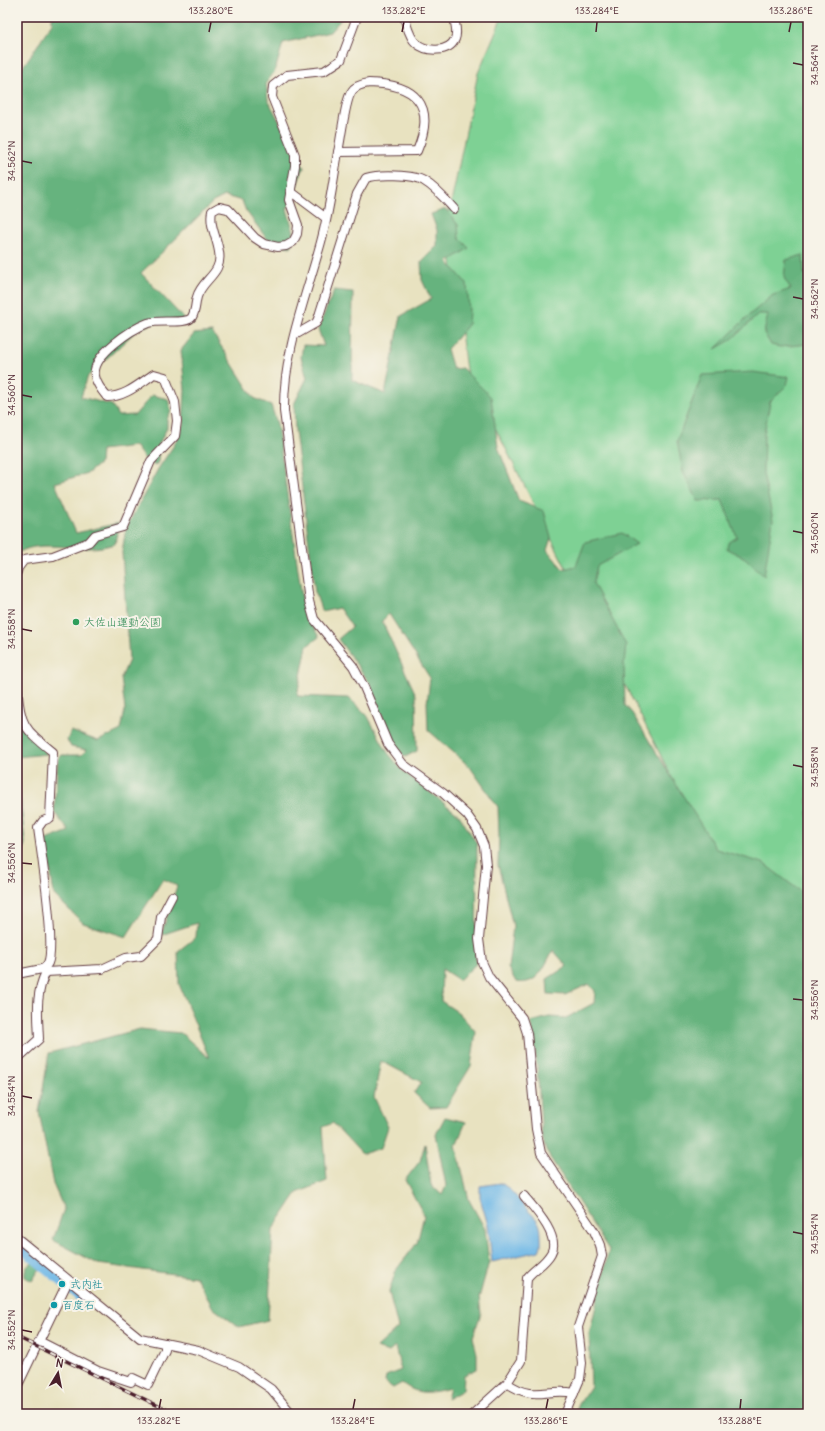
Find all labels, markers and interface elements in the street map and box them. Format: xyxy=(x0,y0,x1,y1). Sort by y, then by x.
text: 133.280°E xyxy=(189,4,233,17)
text: 133.282°E xyxy=(382,4,426,17)
text: 133.284°E xyxy=(575,4,619,17)
text: 133.286°E xyxy=(769,4,813,17)
text: 34.564°N xyxy=(808,44,821,86)
text: 34.562°N xyxy=(5,141,18,181)
text: 34.562°N xyxy=(808,279,821,319)
text: 34.560°N xyxy=(5,374,18,416)
text: 34.560°N xyxy=(808,512,821,554)
text: 34.558°N xyxy=(5,608,18,650)
place label: 大佐山運動公園 xyxy=(84,615,161,629)
marker: 大佐山運動公園 xyxy=(71,617,81,627)
text: 34.558°N xyxy=(808,746,821,788)
text: 34.556°N xyxy=(5,842,18,884)
text: 34.556°N xyxy=(808,979,821,1021)
text: 34.554°N xyxy=(5,1075,18,1117)
text: 34.554°N xyxy=(808,1213,821,1255)
place label: 式内社 xyxy=(70,1277,103,1291)
marker: 式内社 xyxy=(57,1279,67,1289)
place label: 百度石 xyxy=(62,1298,95,1312)
marker: 百度石 xyxy=(49,1300,59,1310)
text: 34.552°N xyxy=(5,1310,18,1350)
north arrow xyxy=(38,1353,78,1393)
text: N xyxy=(55,1356,65,1371)
text: 133.282°E xyxy=(137,1414,181,1427)
text: 133.284°E xyxy=(331,1414,375,1427)
text: 133.286°E xyxy=(524,1414,568,1427)
text: 133.288°E xyxy=(718,1414,762,1427)

